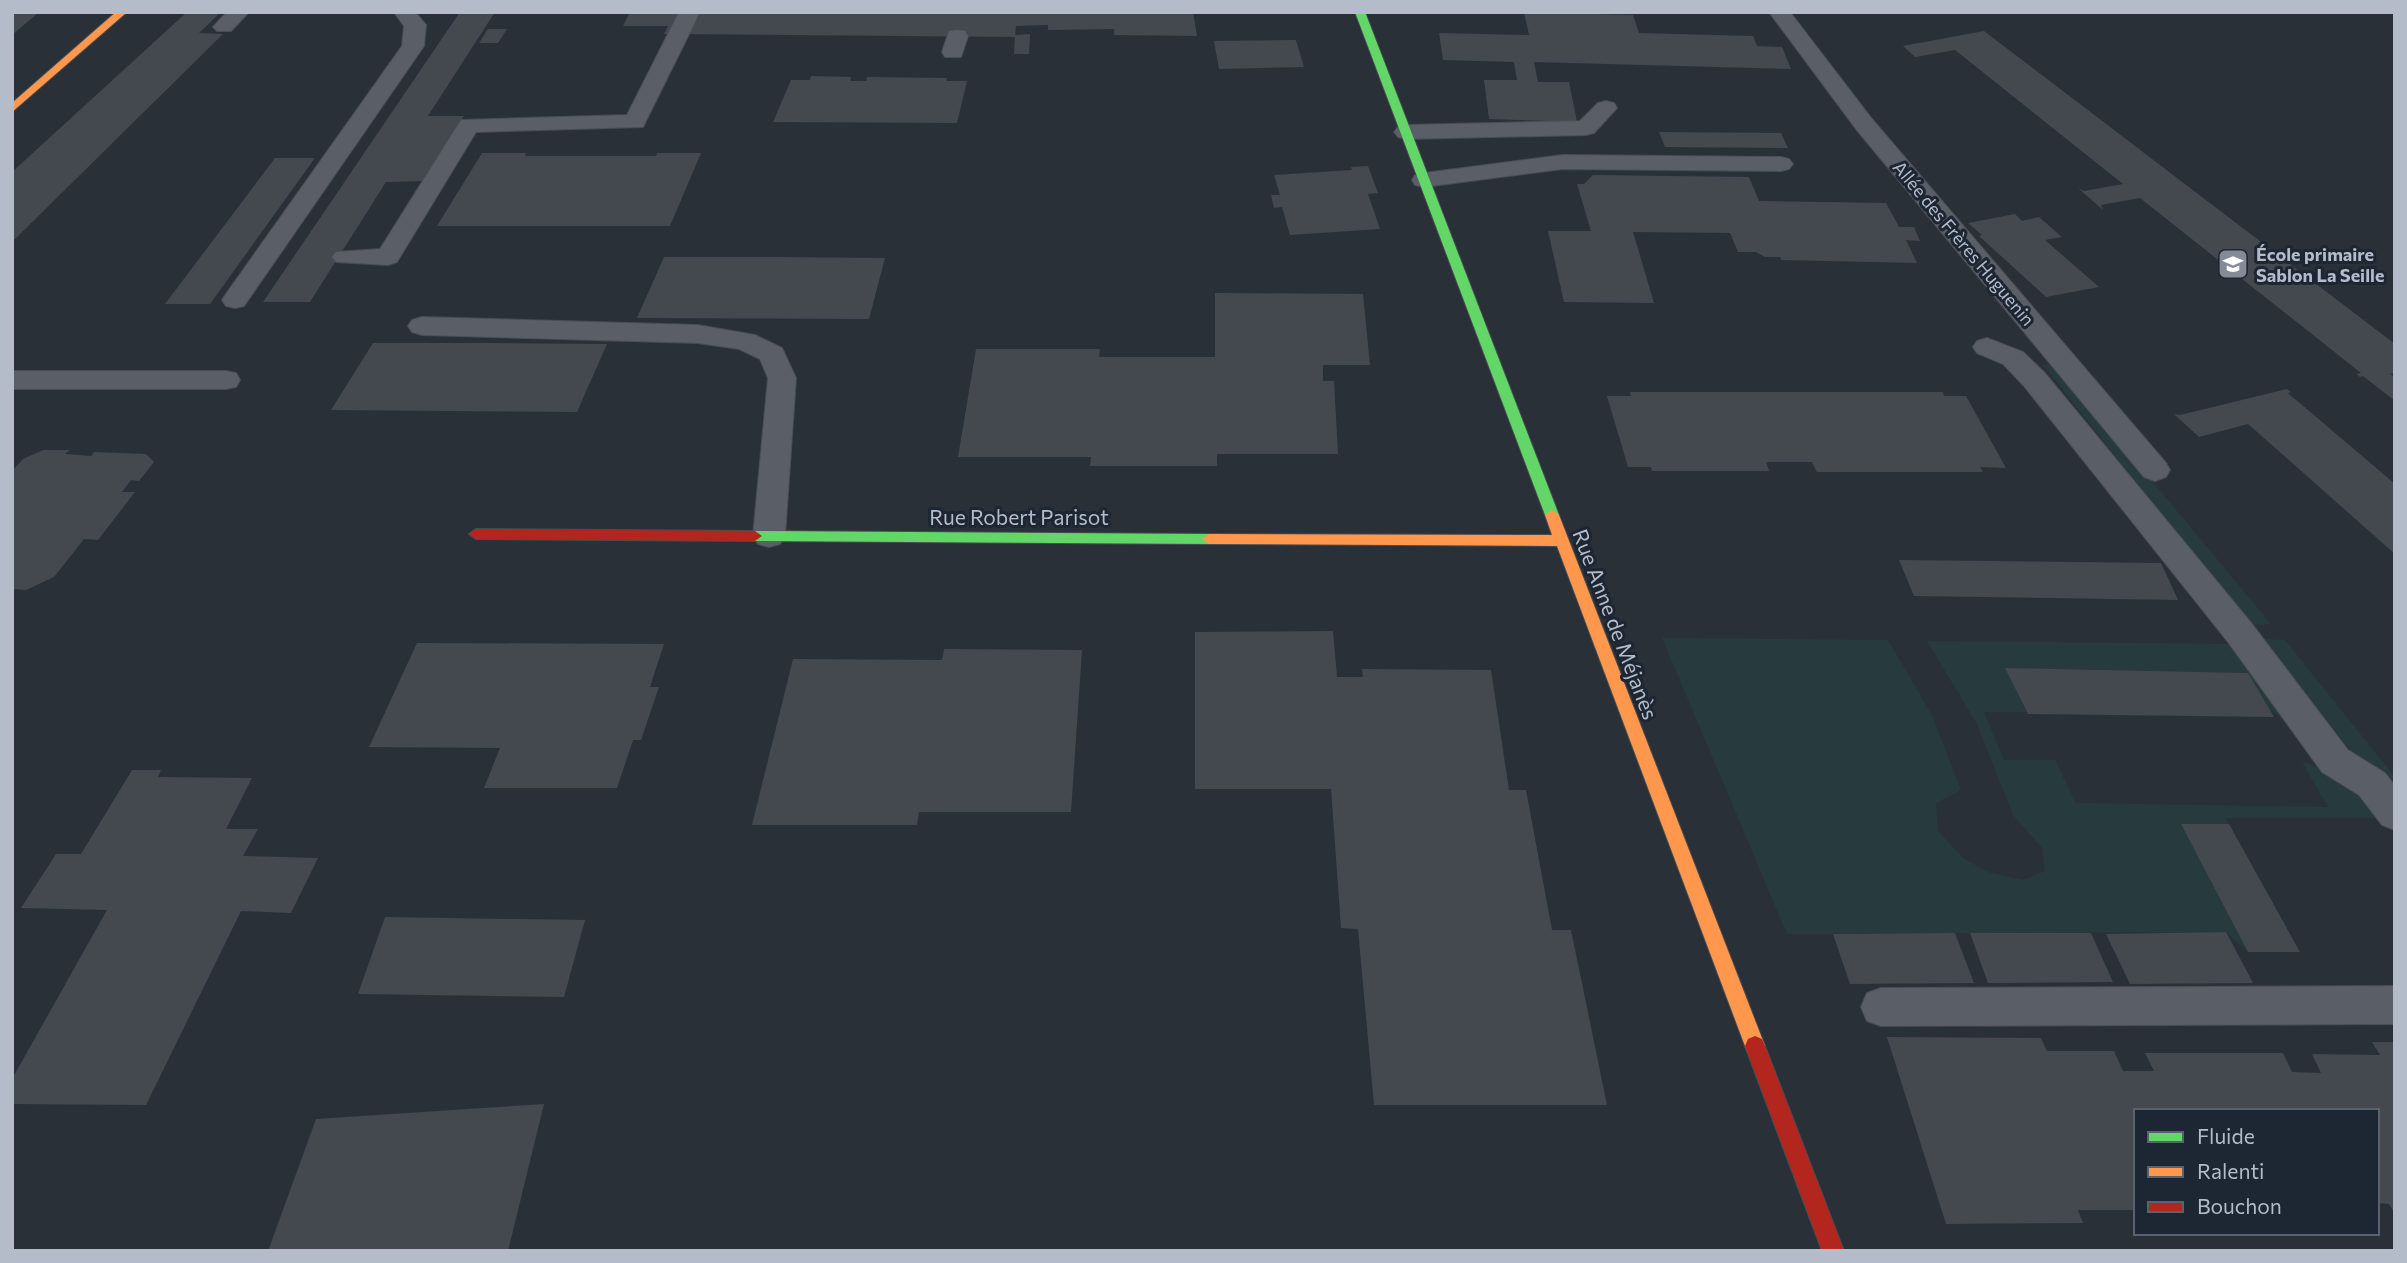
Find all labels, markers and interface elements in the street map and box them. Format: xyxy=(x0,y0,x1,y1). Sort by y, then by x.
street label: Allée des Frères Huguenin xyxy=(1889,156,2039,330)
place label: École primaire Sablon La Seille xyxy=(2256,243,2384,286)
school or university icon: École primaire Sablon La Seille xyxy=(2216,247,2250,281)
street label: Rue Robert Parisot xyxy=(929,504,1109,529)
street label: Rue Anne de Méjanès xyxy=(1568,525,1664,723)
legend xyxy=(2134,1109,2379,1235)
text: Fluide xyxy=(2197,1123,2255,1148)
text: Ralenti xyxy=(2197,1158,2264,1183)
text: Bouchon xyxy=(2197,1193,2282,1218)

